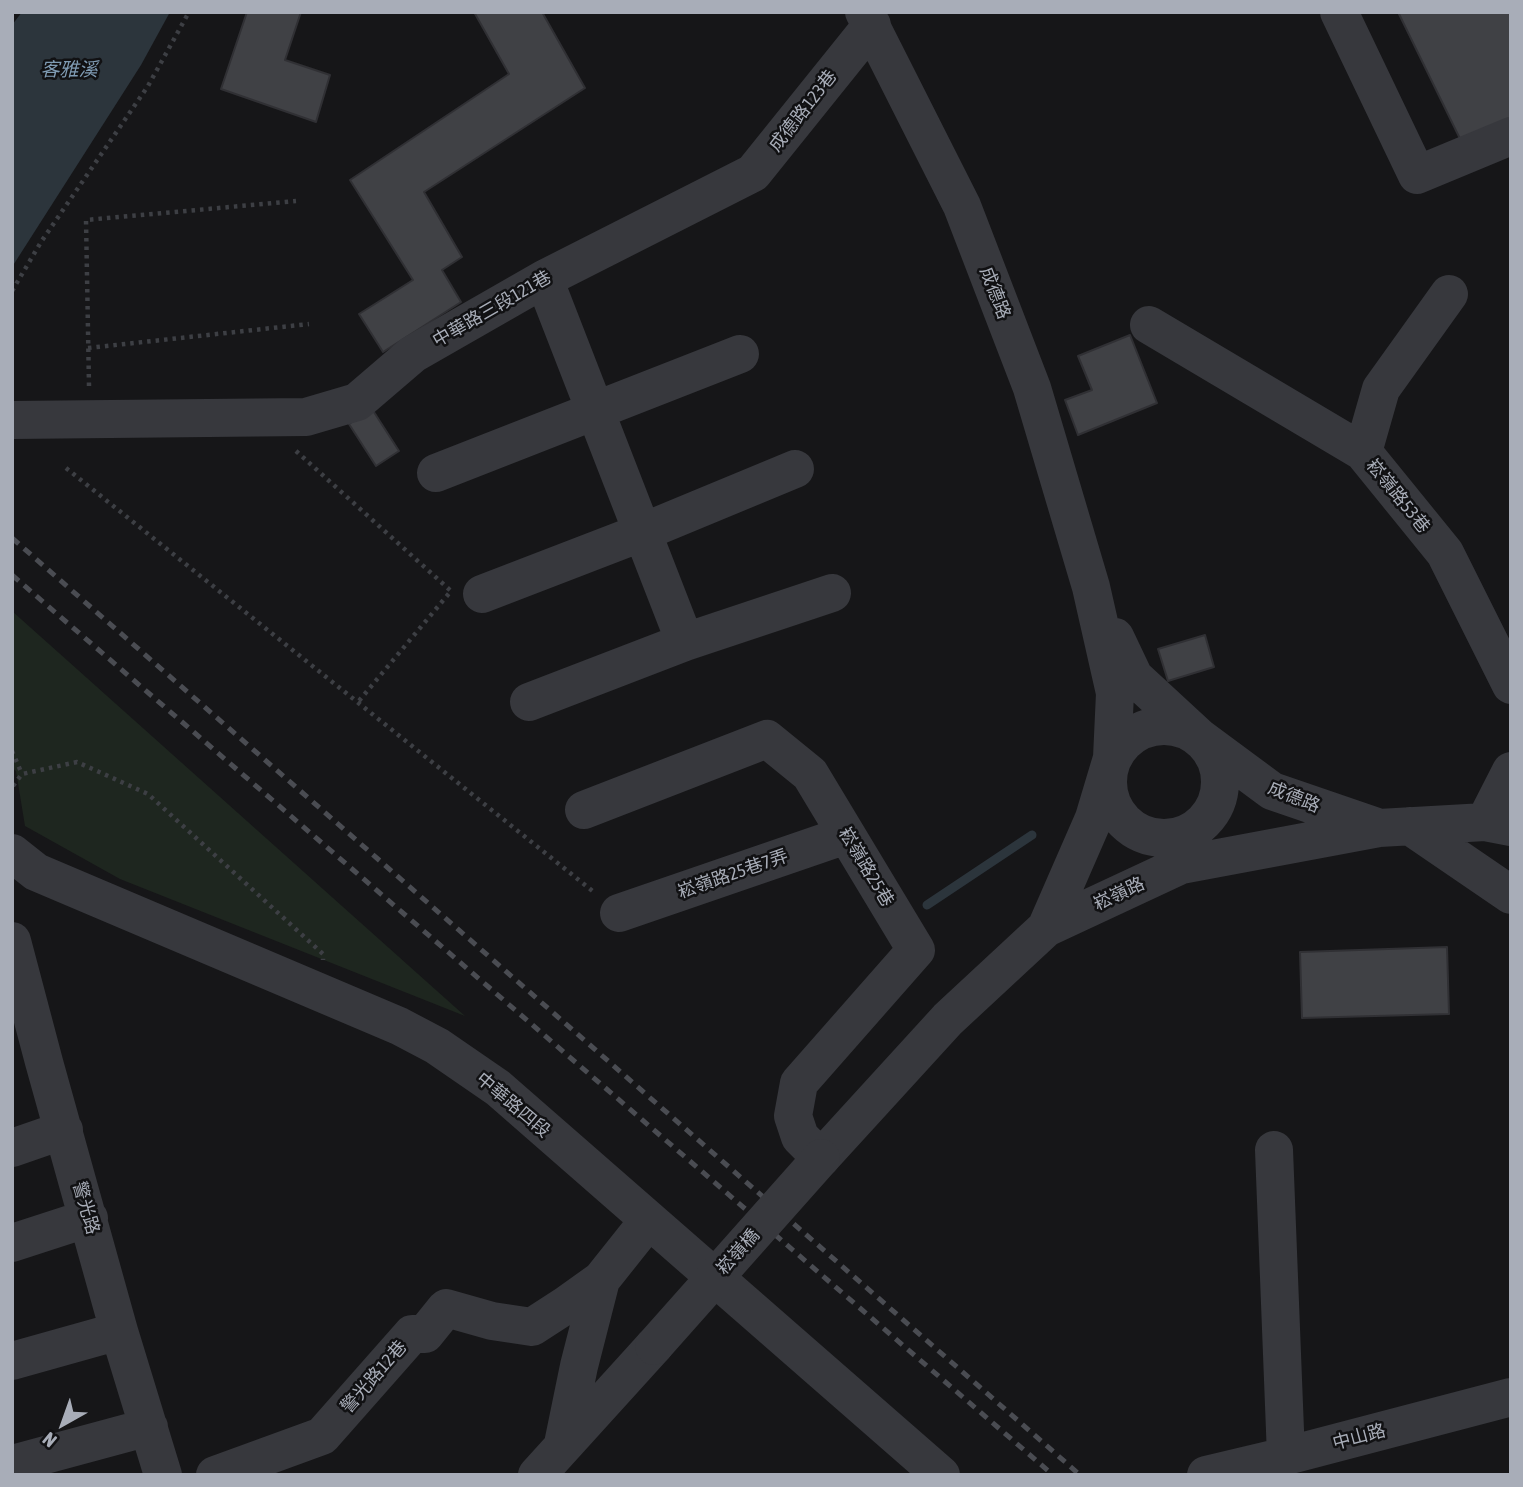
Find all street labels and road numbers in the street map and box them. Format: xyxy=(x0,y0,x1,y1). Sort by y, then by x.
street label: 成德路123巷 xyxy=(765,66,841,156)
street label: 成德路 xyxy=(975,264,1015,322)
street label: 中華路三段121巷 xyxy=(429,266,555,352)
street label: 崧嶺路53巷 xyxy=(1362,455,1434,537)
street label: 成德路 xyxy=(1265,777,1323,817)
street label: 崧嶺路25巷 xyxy=(834,823,898,911)
street label: 崧嶺路25巷7弄 xyxy=(675,845,791,903)
street label: 崧嶺路 xyxy=(1090,873,1148,915)
street label: 中華路四段 xyxy=(472,1068,554,1142)
street label: 警光路 xyxy=(68,1179,104,1237)
street label: 崧嶺橋 xyxy=(712,1225,764,1279)
street label: 警光路12巷 xyxy=(337,1336,411,1418)
street label: 中山路 xyxy=(1330,1420,1388,1454)

